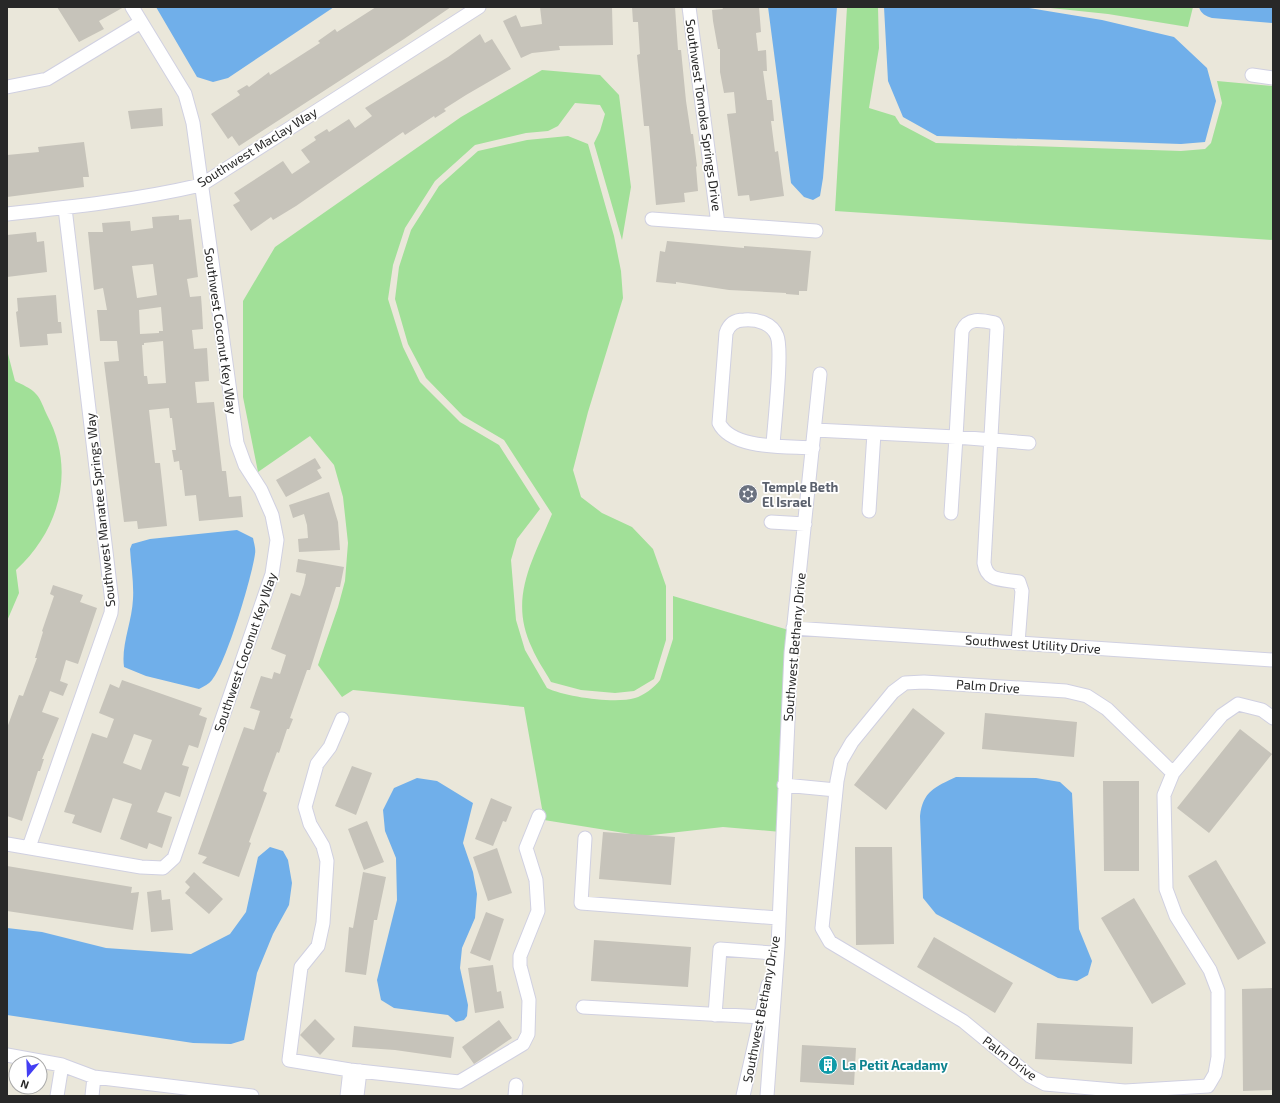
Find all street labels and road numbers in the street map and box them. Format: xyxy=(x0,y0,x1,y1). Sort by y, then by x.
street label: Southwest Tomoka Springs Drive xyxy=(683,18,725,212)
street label: Southwest Maclay Way xyxy=(194,104,320,190)
street label: Southwest Coconut Key Way xyxy=(201,247,241,415)
street label: Southwest Manatee Springs Way xyxy=(82,412,118,608)
street label: Southwest Coconut Key Way xyxy=(210,570,280,734)
street label: Southwest Bethany Drive xyxy=(780,572,808,722)
street label: Southwest Utility Drive xyxy=(965,631,1101,657)
street label: Palm Drive xyxy=(956,676,1020,696)
street label: Southwest Bethany Drive xyxy=(739,934,783,1084)
street label: Palm Drive xyxy=(980,1032,1040,1084)

